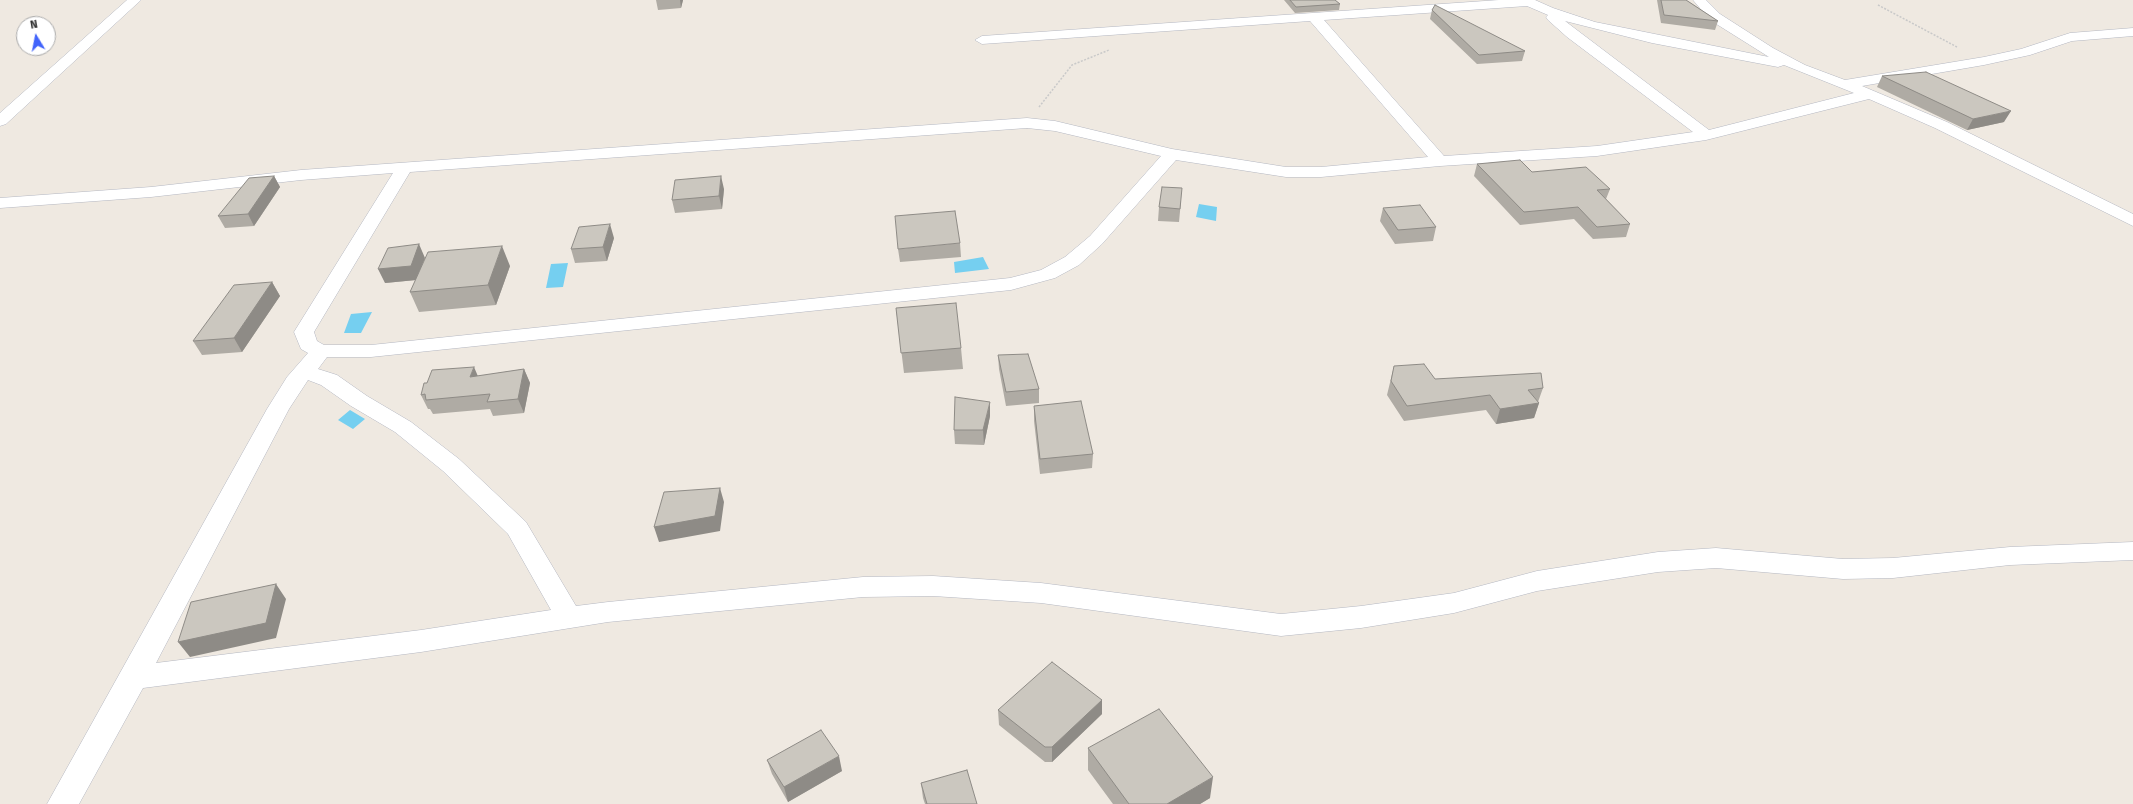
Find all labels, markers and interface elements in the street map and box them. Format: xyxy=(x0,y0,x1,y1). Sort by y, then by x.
north arrow xyxy=(16,16,56,56)
text: N xyxy=(29,18,39,32)

